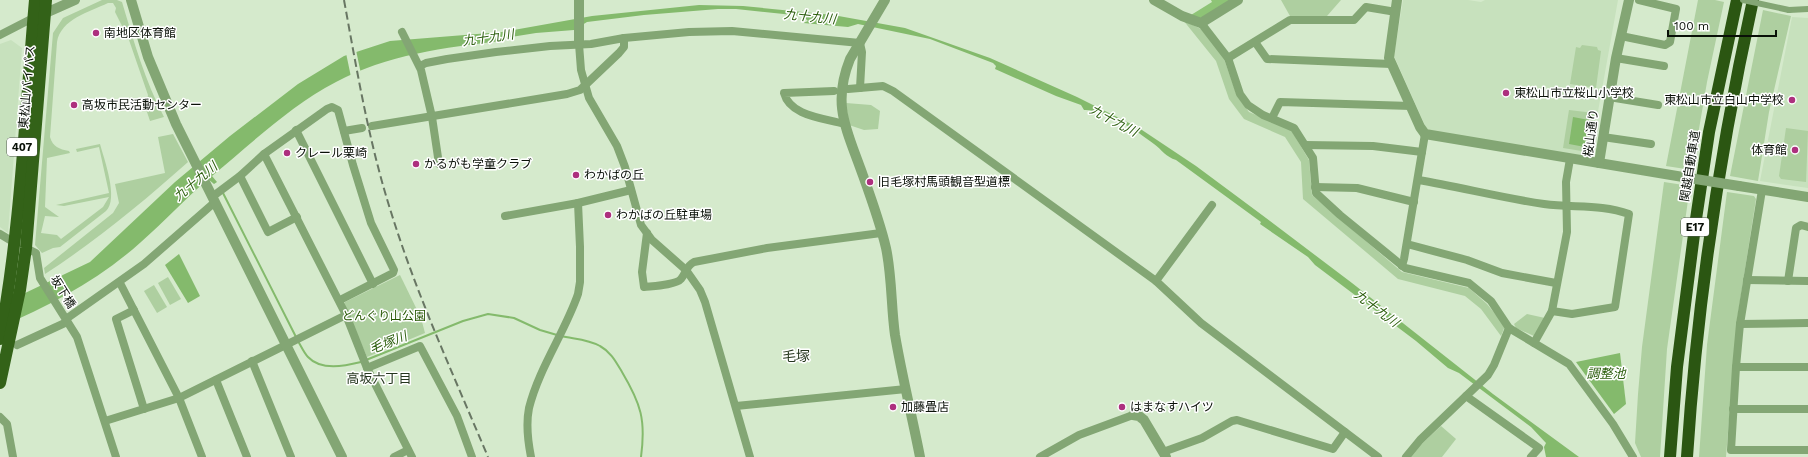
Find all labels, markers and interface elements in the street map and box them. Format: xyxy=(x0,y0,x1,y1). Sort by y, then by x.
water label: 九十九川 xyxy=(783,6,839,27)
scale bar xyxy=(1668,12,1776,38)
text: 100 m xyxy=(1674,19,1709,33)
place label: 南地区体育館 xyxy=(104,26,176,40)
water label: 九十九川 xyxy=(461,26,517,49)
marker: 南地区体育館 xyxy=(91,28,101,38)
street label: 東松山バイパス xyxy=(16,45,38,129)
place label: 東松山市立桜山小学校 xyxy=(1514,86,1634,100)
marker: 東松山市立桜山小学校 xyxy=(1501,88,1511,98)
place label: 東松山市立白山中学校 xyxy=(1664,93,1784,107)
marker: 東松山市立白山中学校 xyxy=(1787,95,1797,105)
place label: 高坂市民活動センター xyxy=(82,98,202,112)
marker: 高坂市民活動センター xyxy=(69,100,79,110)
water label: 九十九川 xyxy=(1087,102,1142,140)
street label: 桜山通り xyxy=(1581,108,1601,158)
street label: 関越自動車道 xyxy=(1677,129,1703,203)
road number: 407 xyxy=(7,138,37,156)
place label: 体育館 xyxy=(1751,143,1787,157)
marker: 体育館 xyxy=(1790,145,1800,155)
place label: クレール栗崎 xyxy=(295,146,367,160)
marker: クレール栗崎 xyxy=(282,148,292,158)
place label: かるがも学童クラブ xyxy=(424,157,532,171)
water label: 九十九川 xyxy=(171,158,222,204)
marker: かるがも学童クラブ xyxy=(411,159,421,169)
place label: わかばの丘 xyxy=(584,168,644,182)
marker: わかばの丘 xyxy=(571,170,581,180)
place label: 旧毛塚村馬頭観音型道標 xyxy=(878,175,1010,189)
marker: 旧毛塚村馬頭観音型道標 xyxy=(865,177,875,187)
place label: わかばの丘駐車場 xyxy=(616,208,712,222)
marker: わかばの丘駐車場 xyxy=(603,210,613,220)
road number: E17 xyxy=(1681,218,1709,236)
street label: 坂下橋 xyxy=(48,273,78,311)
water label: 九十九川 xyxy=(1351,287,1404,331)
park label: どんぐり山公園 xyxy=(342,309,426,323)
water label: 毛塚川 xyxy=(367,328,411,356)
district label: 毛塚 xyxy=(782,348,810,364)
water label: 調整池 xyxy=(1586,366,1627,381)
district label: 高坂六丁目 xyxy=(346,371,412,386)
place label: 加藤畳店 xyxy=(901,400,949,414)
place label: はまなすハイツ xyxy=(1130,400,1214,414)
marker: 加藤畳店 xyxy=(888,402,898,412)
marker: はまなすハイツ xyxy=(1117,402,1127,412)

